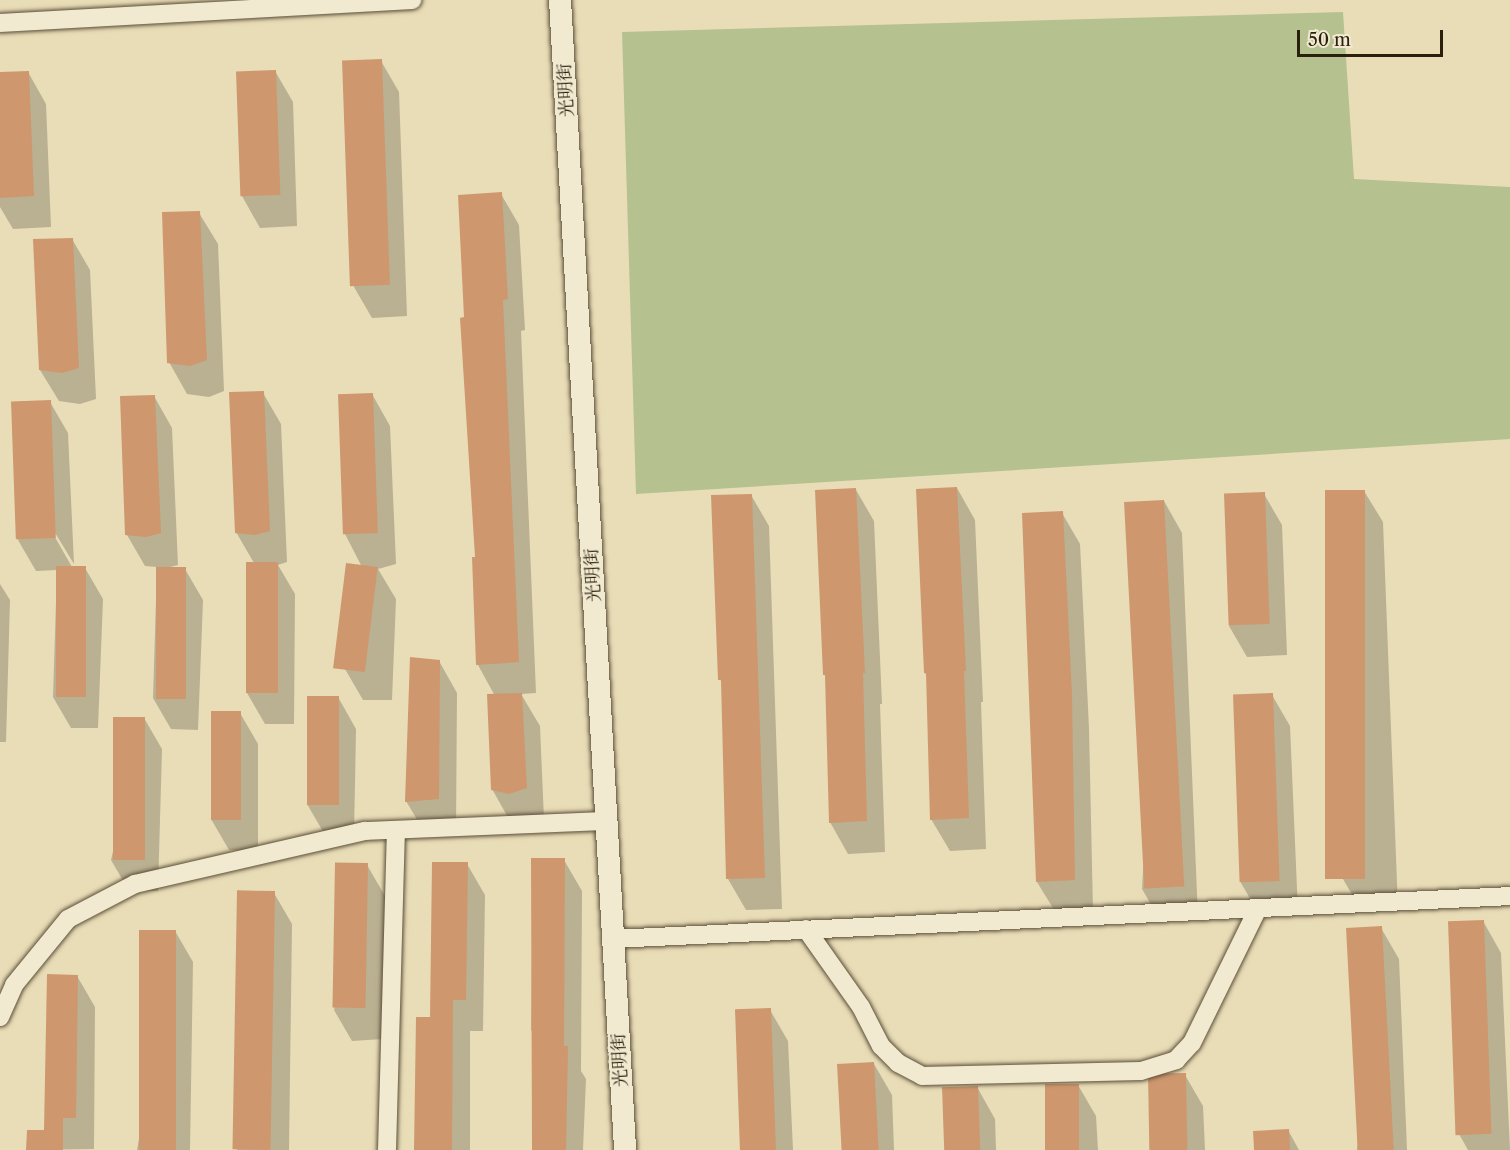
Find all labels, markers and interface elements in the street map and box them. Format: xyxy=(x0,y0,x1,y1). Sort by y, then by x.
scale bar xyxy=(1300,18,1446,56)
text: 50 m xyxy=(1308,29,1351,51)
street label: 光明街 xyxy=(554,62,578,118)
street label: 光明街 xyxy=(581,547,605,603)
street label: 光明街 xyxy=(608,1032,632,1088)

